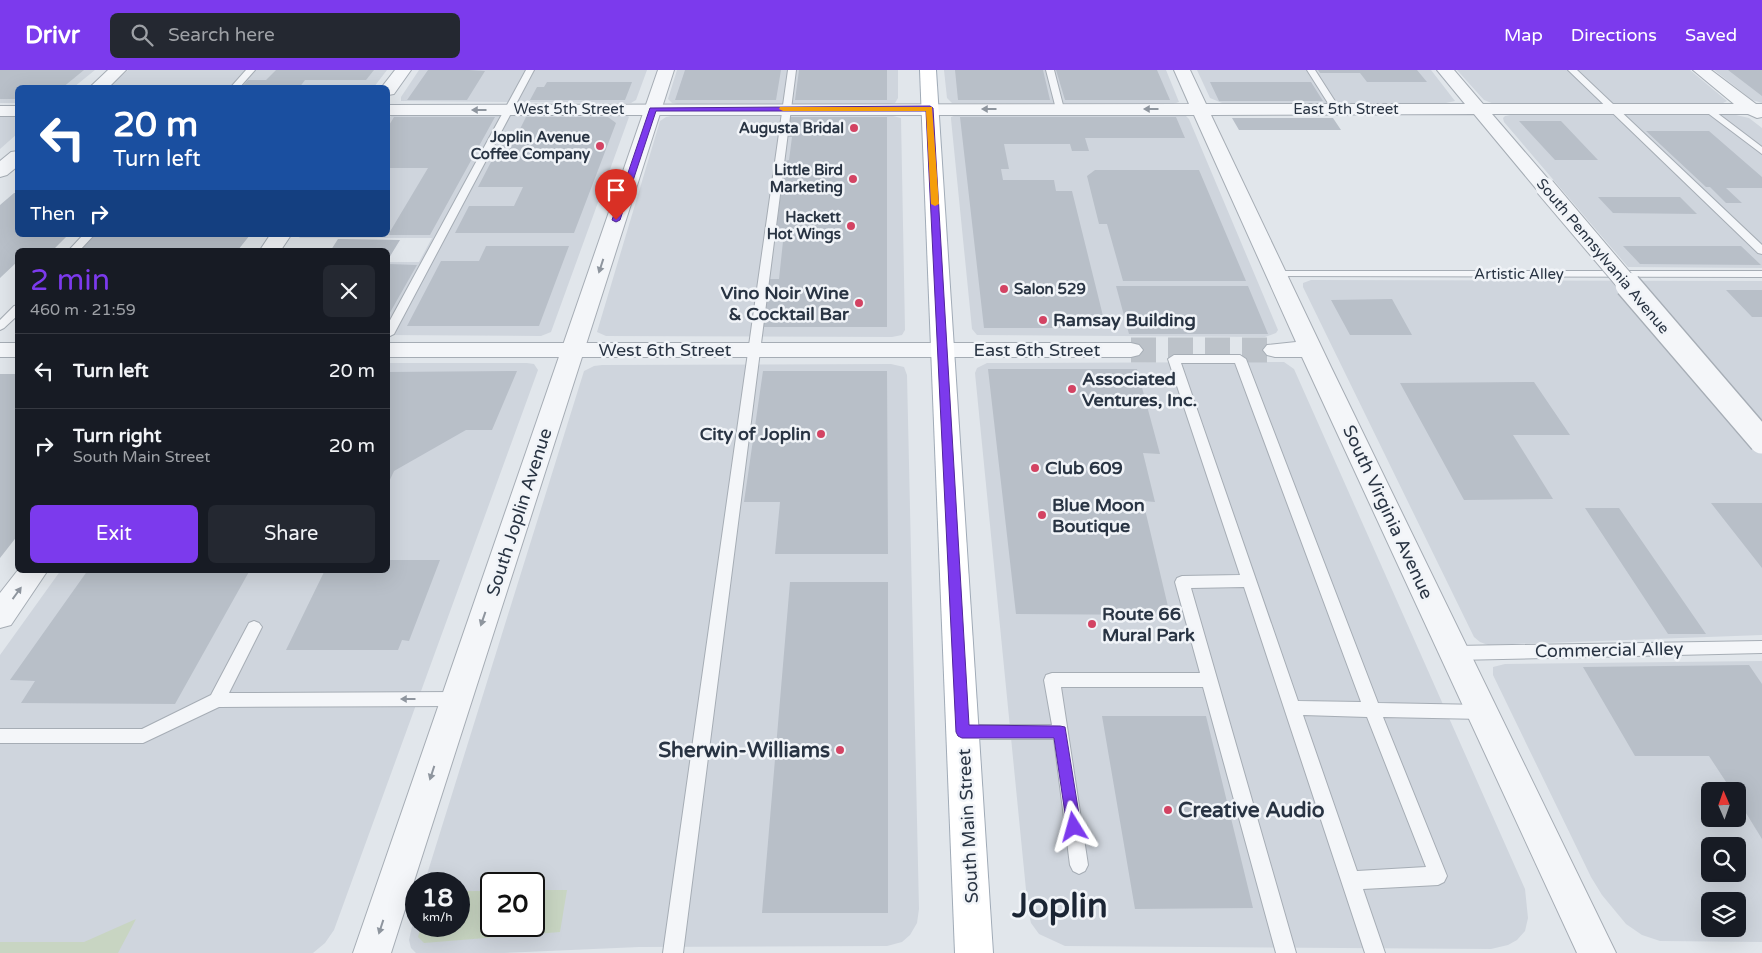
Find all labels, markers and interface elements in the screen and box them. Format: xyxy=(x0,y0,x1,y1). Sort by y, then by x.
search box xyxy=(110,13,460,58)
text: Drivr xyxy=(25,21,80,50)
icon: search xyxy=(128,21,156,49)
text: Search here xyxy=(168,24,275,46)
text: Map xyxy=(1504,24,1543,46)
text: Directions xyxy=(1571,24,1657,46)
text: Saved xyxy=(1685,24,1737,46)
street label: West 5th Street xyxy=(514,100,625,118)
street label: East 5th Street xyxy=(1293,100,1399,118)
text: 20 m xyxy=(113,104,198,146)
icon: left xyxy=(30,105,95,170)
one-way arrow xyxy=(981,105,997,113)
one-way arrow xyxy=(1143,105,1159,113)
one-way arrow xyxy=(470,106,486,114)
place label: Augusta Bridal xyxy=(739,119,844,138)
marker: Augusta Bridal xyxy=(848,122,860,134)
place label: Joplin Avenue Coffee Company xyxy=(471,128,590,164)
marker: Joplin Avenue Coffee Company xyxy=(594,140,606,152)
text: Turn left xyxy=(113,146,201,172)
place label: Little Bird Marketing xyxy=(770,161,843,197)
pin xyxy=(595,169,637,220)
marker: Little Bird Marketing xyxy=(847,173,859,185)
street label: South Pennsylvania Avenue xyxy=(1533,175,1673,337)
icon: arrive xyxy=(602,176,630,204)
icon: right xyxy=(85,200,113,228)
text: Then xyxy=(30,203,75,225)
place label: Hackett Hot Wings xyxy=(767,208,841,244)
marker: Hackett Hot Wings xyxy=(845,220,857,232)
one-way arrow xyxy=(597,258,604,273)
text: 2 min xyxy=(30,262,110,299)
button: close xyxy=(323,265,375,317)
street label: Artistic Alley xyxy=(1474,265,1564,283)
place label: Salon 529 xyxy=(1014,280,1086,298)
place label: Vino Noir Wine & Cocktail Bar xyxy=(721,282,850,325)
marker: Salon 529 xyxy=(998,283,1010,295)
marker: Vino Noir Wine & Cocktail Bar xyxy=(853,297,865,309)
text: 460 m · 21:59 xyxy=(30,300,136,320)
place label: Ramsay Building xyxy=(1053,309,1196,331)
marker: Ramsay Building xyxy=(1037,314,1049,326)
street label: West 6th Street xyxy=(599,339,732,361)
street label: East 6th Street xyxy=(974,339,1101,361)
icon: left xyxy=(30,357,58,385)
text: Turn left xyxy=(73,360,149,382)
text: 20 m xyxy=(329,360,375,382)
place label: Associated Ventures, Inc. xyxy=(1082,368,1197,411)
marker: Associated Ventures, Inc. xyxy=(1066,383,1078,395)
street label: South Virginia Avenue xyxy=(1338,422,1438,602)
place label: City of Joplin xyxy=(700,423,811,445)
text: Turn right xyxy=(73,425,161,447)
street label: South Joplin Avenue xyxy=(481,425,557,599)
marker: City of Joplin xyxy=(815,428,827,440)
icon: right xyxy=(30,432,58,460)
text: 20 m xyxy=(329,435,375,457)
text: South Main Street xyxy=(73,447,210,467)
place label: Club 609 xyxy=(1045,457,1123,479)
marker: Club 609 xyxy=(1029,462,1041,474)
place label: Blue Moon Boutique xyxy=(1052,494,1145,537)
button: Exit xyxy=(30,505,198,563)
button: Share xyxy=(208,505,375,563)
marker: Blue Moon Boutique xyxy=(1036,509,1048,521)
one-way arrow xyxy=(12,586,22,600)
place label: Route 66 Mural Park xyxy=(1102,603,1195,646)
one-way arrow xyxy=(479,612,487,627)
marker: Route 66 Mural Park xyxy=(1086,618,1098,630)
street label: Commercial Alley xyxy=(1535,638,1684,662)
one-way arrow xyxy=(399,695,415,703)
place label: Sherwin-Williams xyxy=(658,738,830,763)
marker: Sherwin-Williams xyxy=(834,744,846,756)
street label: South Main Street xyxy=(953,748,983,904)
one-way arrow xyxy=(427,766,435,781)
north arrow xyxy=(1701,782,1746,828)
map controls xyxy=(1701,782,1746,937)
place label: Creative Audio xyxy=(1178,798,1325,823)
position arrow xyxy=(1047,800,1099,852)
marker: Creative Audio xyxy=(1162,804,1174,816)
button: search xyxy=(1701,837,1746,882)
speed limit sign: 20 xyxy=(480,872,545,937)
text: 18 xyxy=(422,883,453,913)
district label: Joplin xyxy=(1011,886,1108,927)
button: layers xyxy=(1701,892,1746,937)
text: km/h xyxy=(422,910,453,924)
one-way arrow xyxy=(376,920,384,935)

